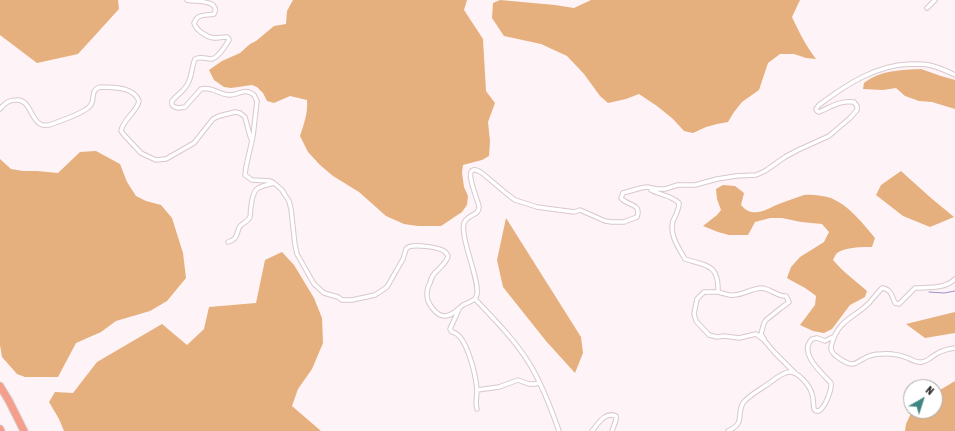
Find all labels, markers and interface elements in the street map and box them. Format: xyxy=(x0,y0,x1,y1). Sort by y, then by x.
north arrow xyxy=(903,379,943,419)
text: N xyxy=(924,384,936,397)

